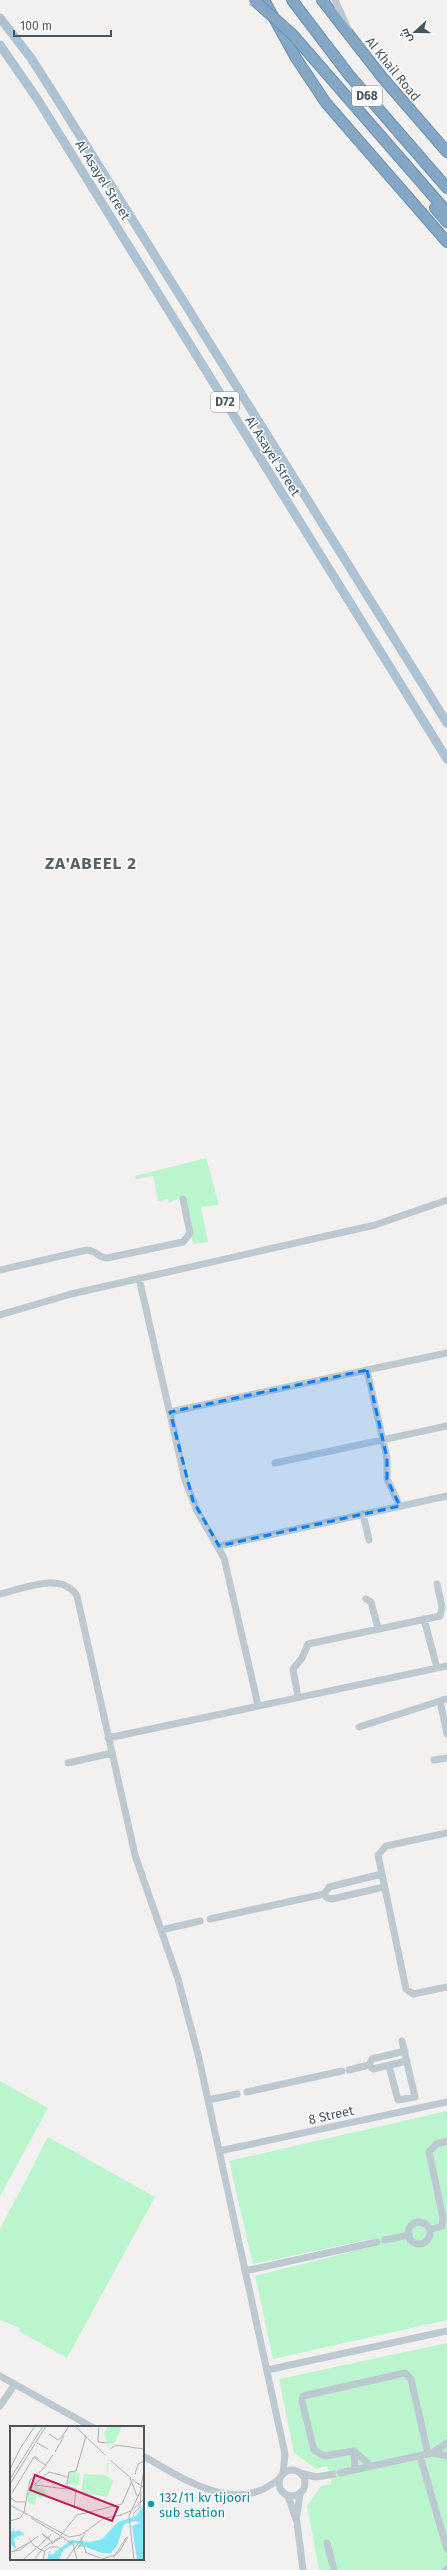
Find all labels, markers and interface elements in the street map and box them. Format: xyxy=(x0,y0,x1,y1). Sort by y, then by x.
scale bar xyxy=(14,12,111,38)
north arrow xyxy=(395,12,435,52)
text: 100 m xyxy=(20,19,52,33)
text: ش xyxy=(398,26,415,44)
street label: Al Khail Road xyxy=(363,34,423,104)
road number: D68 xyxy=(352,86,382,106)
street label: Al Asayel Street xyxy=(73,137,134,223)
road number: D72 xyxy=(211,392,239,412)
street label: Al Asayel Street xyxy=(243,413,304,499)
district label: ZA'ABEEL 2 xyxy=(45,853,137,874)
street label: 8 Street xyxy=(307,2103,355,2127)
inset map xyxy=(10,2426,144,2560)
place label: 132/11 kv tijoori sub station xyxy=(159,2490,250,2520)
marker: 132/11 kv tijoori sub station xyxy=(146,2499,156,2509)

